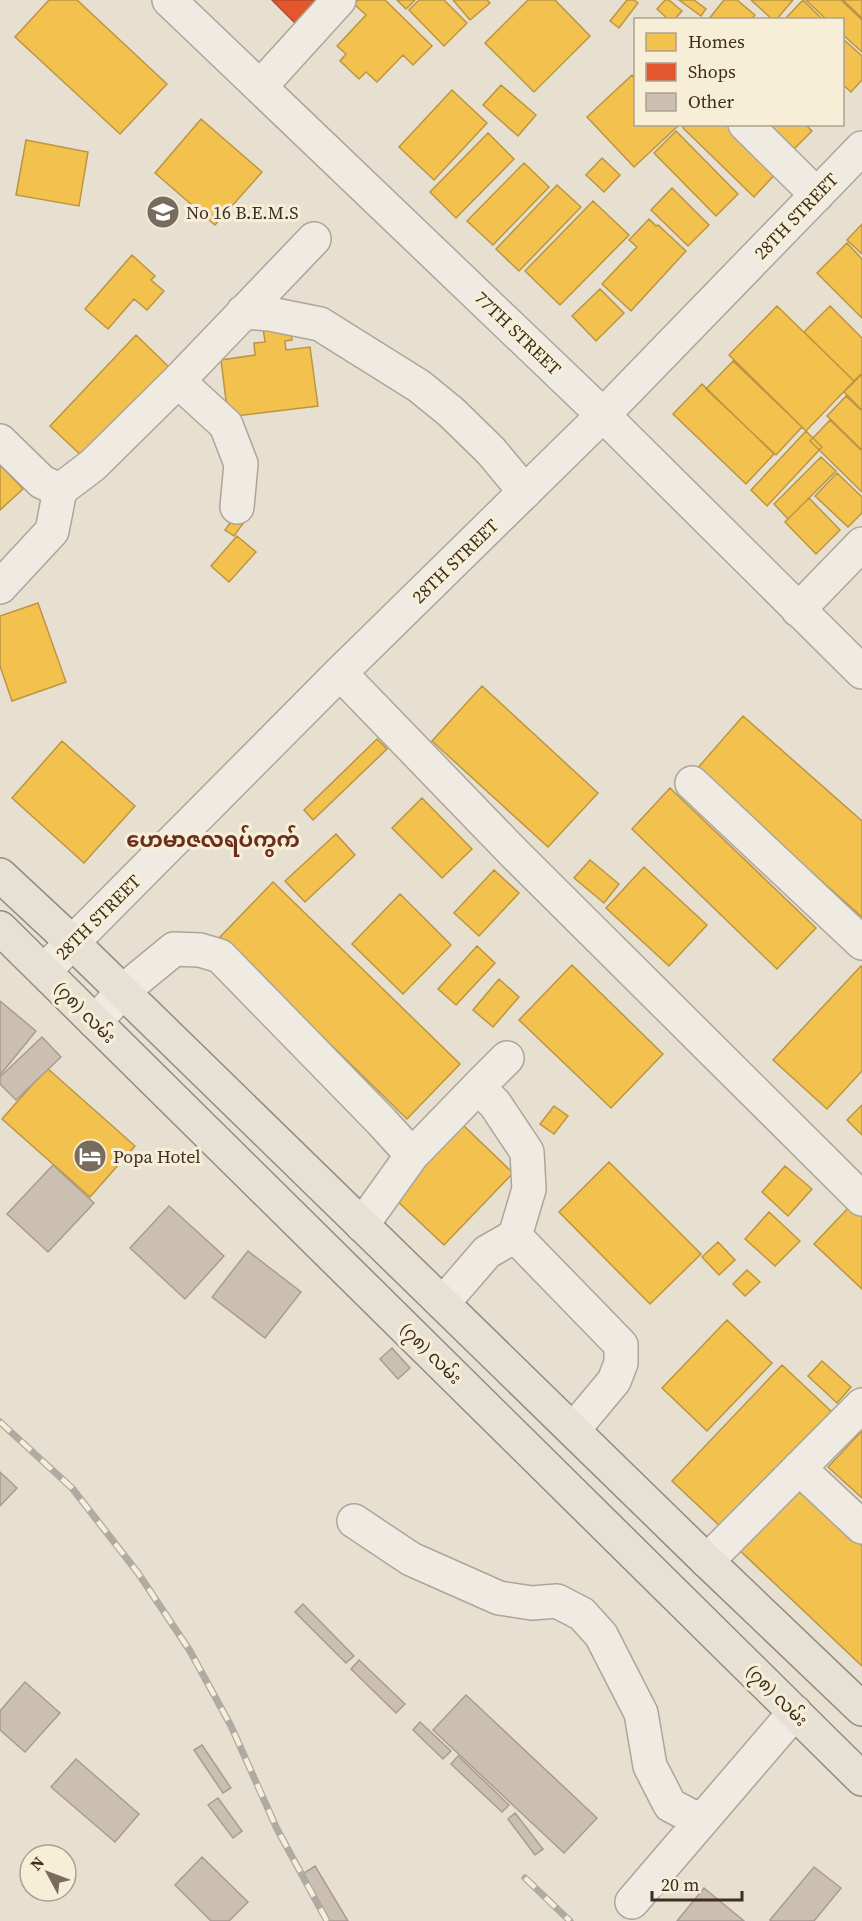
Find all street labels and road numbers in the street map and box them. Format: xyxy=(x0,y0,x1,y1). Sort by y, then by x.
street label: 28TH STREET xyxy=(748,167,844,265)
street label: 77TH STREET xyxy=(469,285,567,381)
street label: 28TH STREET xyxy=(406,513,504,609)
street label: 28TH STREET xyxy=(50,869,146,965)
street label: (၇၈) လမ်း xyxy=(46,975,122,1051)
street label: (၇၈) လမ်း xyxy=(392,1316,468,1392)
street label: (၇၈) လမ်း xyxy=(738,1658,814,1734)

